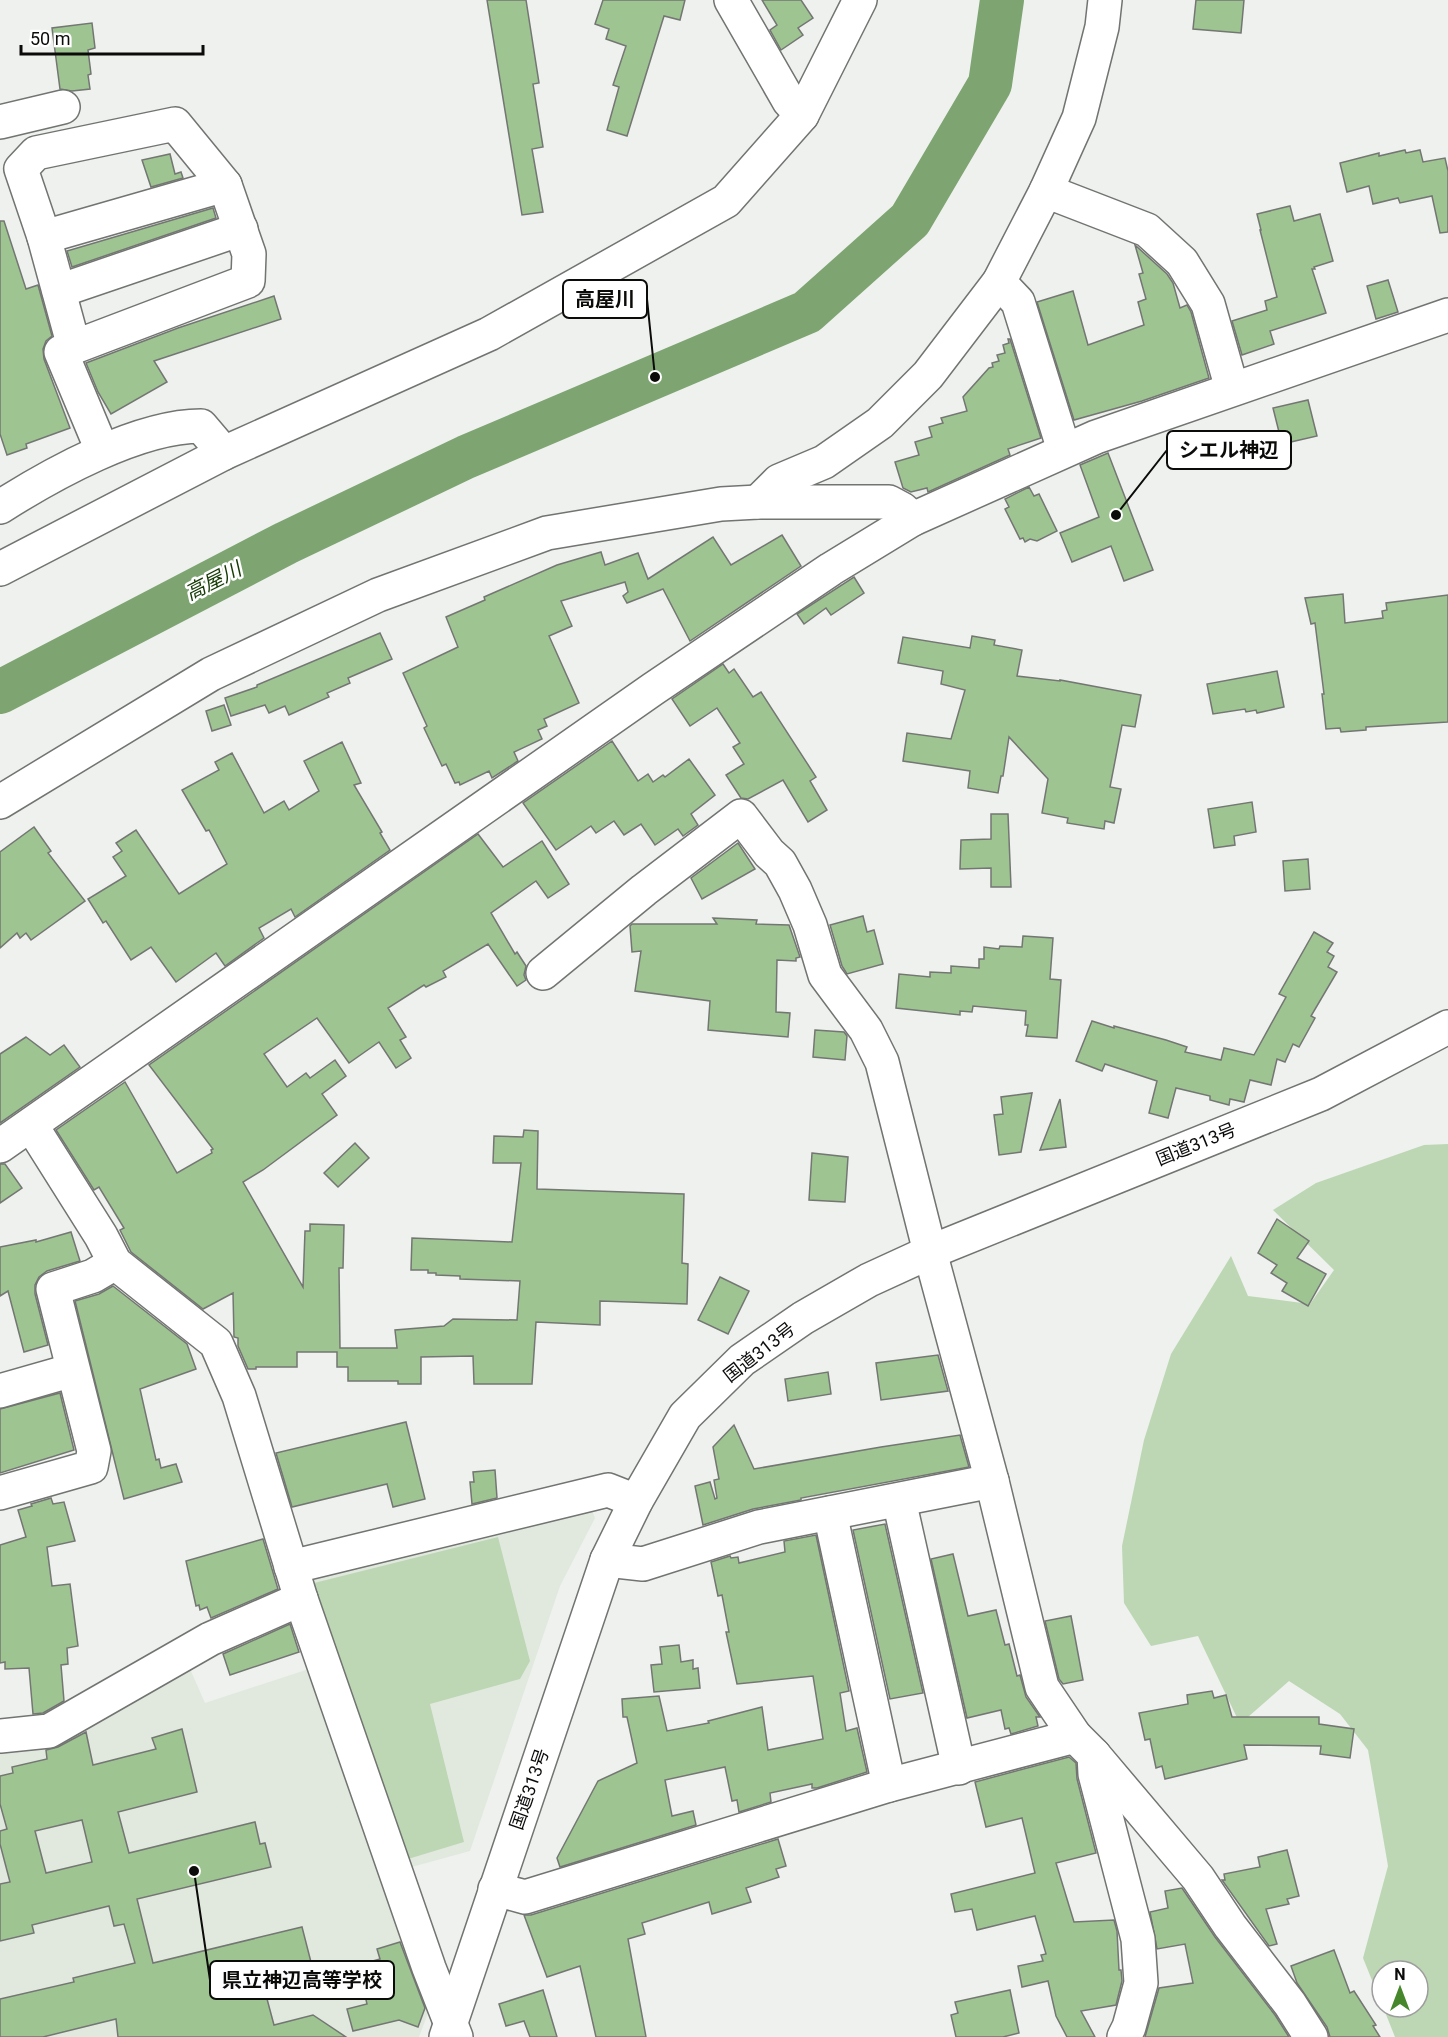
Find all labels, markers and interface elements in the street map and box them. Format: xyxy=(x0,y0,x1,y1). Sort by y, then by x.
scale bar xyxy=(21,18,202,56)
text: 50 m xyxy=(30,28,70,49)
callout: 高屋川 xyxy=(563,280,647,318)
text: 高屋川 xyxy=(575,287,635,311)
callout: シエル神辺 xyxy=(1167,431,1291,469)
text: シエル神辺 xyxy=(1179,438,1279,462)
water label: 高屋川 xyxy=(181,556,247,605)
street label: 国道313号 xyxy=(1153,1118,1239,1170)
street label: 国道313号 xyxy=(719,1318,799,1386)
street label: 国道313号 xyxy=(505,1746,553,1832)
north arrow xyxy=(1370,1959,1430,2019)
callout: 県立神辺高等学校 xyxy=(210,1961,394,1999)
text: N xyxy=(1394,1965,1406,1984)
text: 県立神辺高等学校 xyxy=(222,1968,382,1992)

